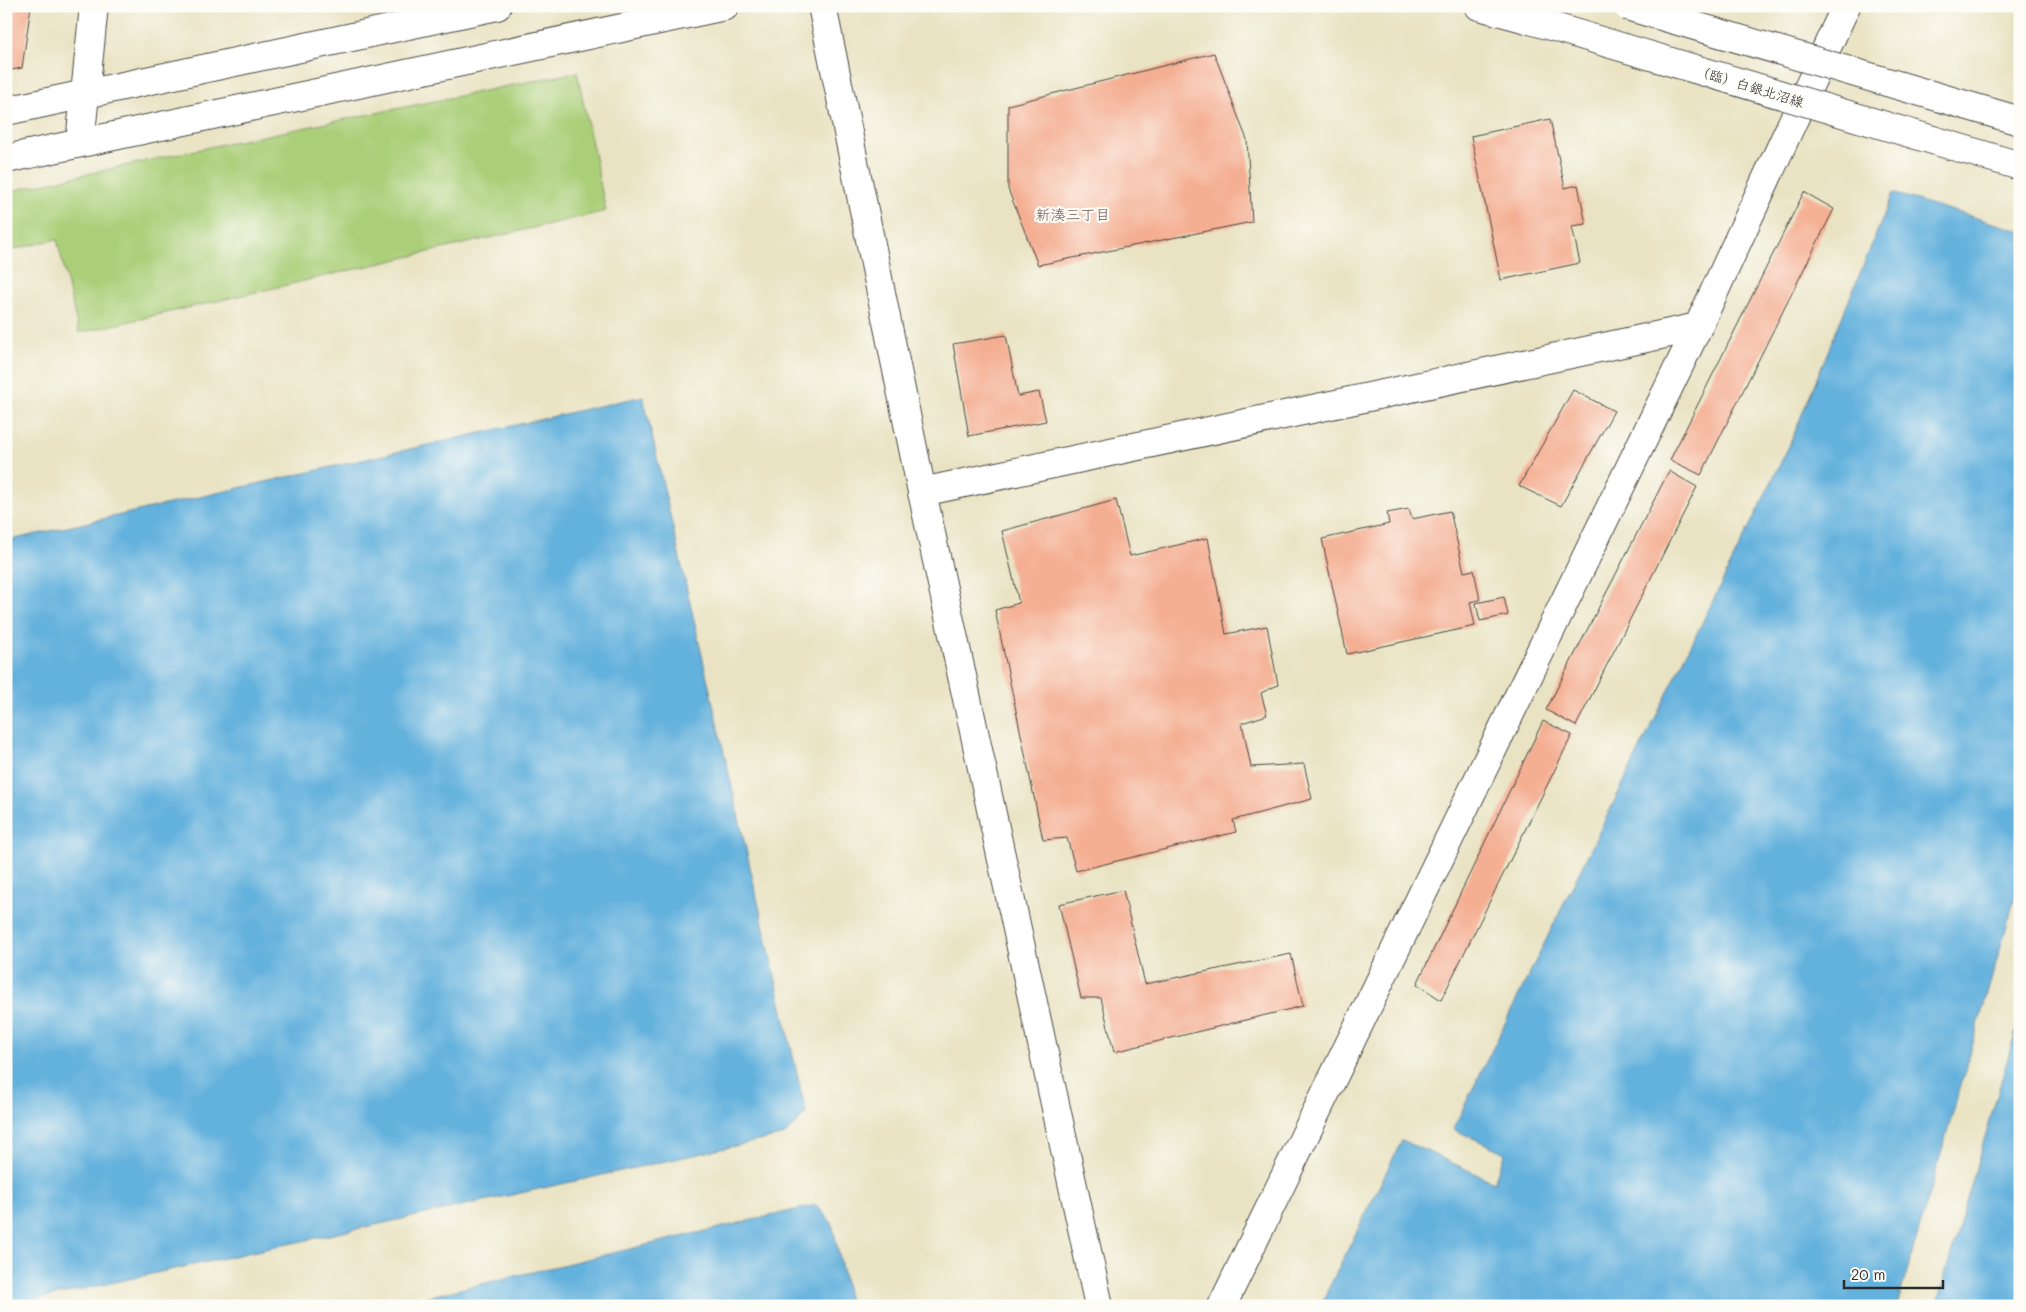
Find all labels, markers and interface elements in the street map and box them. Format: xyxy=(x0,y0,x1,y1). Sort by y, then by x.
street label: （臨）白銀北沼線 xyxy=(1694,61,1806,111)
district label: 新湊三丁目 xyxy=(1035,204,1111,224)
scale bar xyxy=(1844,1257,1942,1289)
text: 20 m xyxy=(1851,1264,1885,1284)

